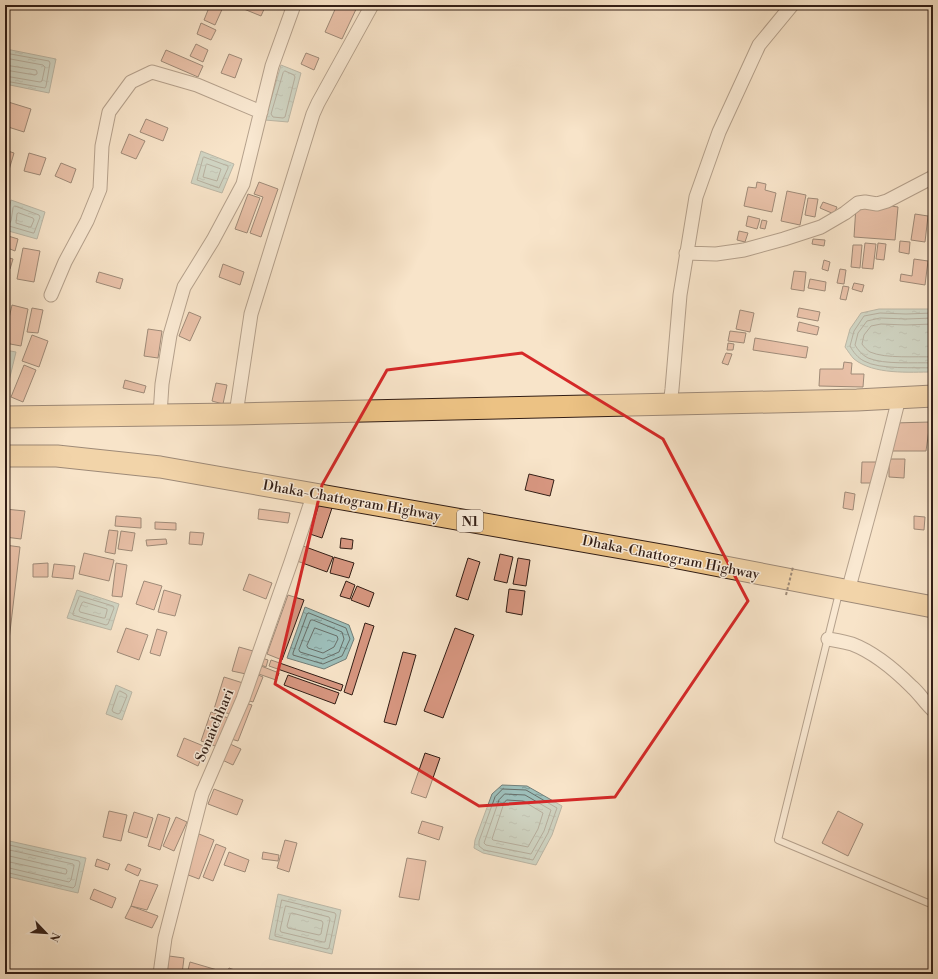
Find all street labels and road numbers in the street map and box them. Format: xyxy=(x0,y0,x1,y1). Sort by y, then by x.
street label: Dhaka-Chattogram Highway xyxy=(261,476,442,526)
road number: N1 xyxy=(457,510,483,532)
street label: Dhaka-Chattogram Highway xyxy=(581,532,761,584)
street label: Sonaichhari xyxy=(191,686,239,765)

